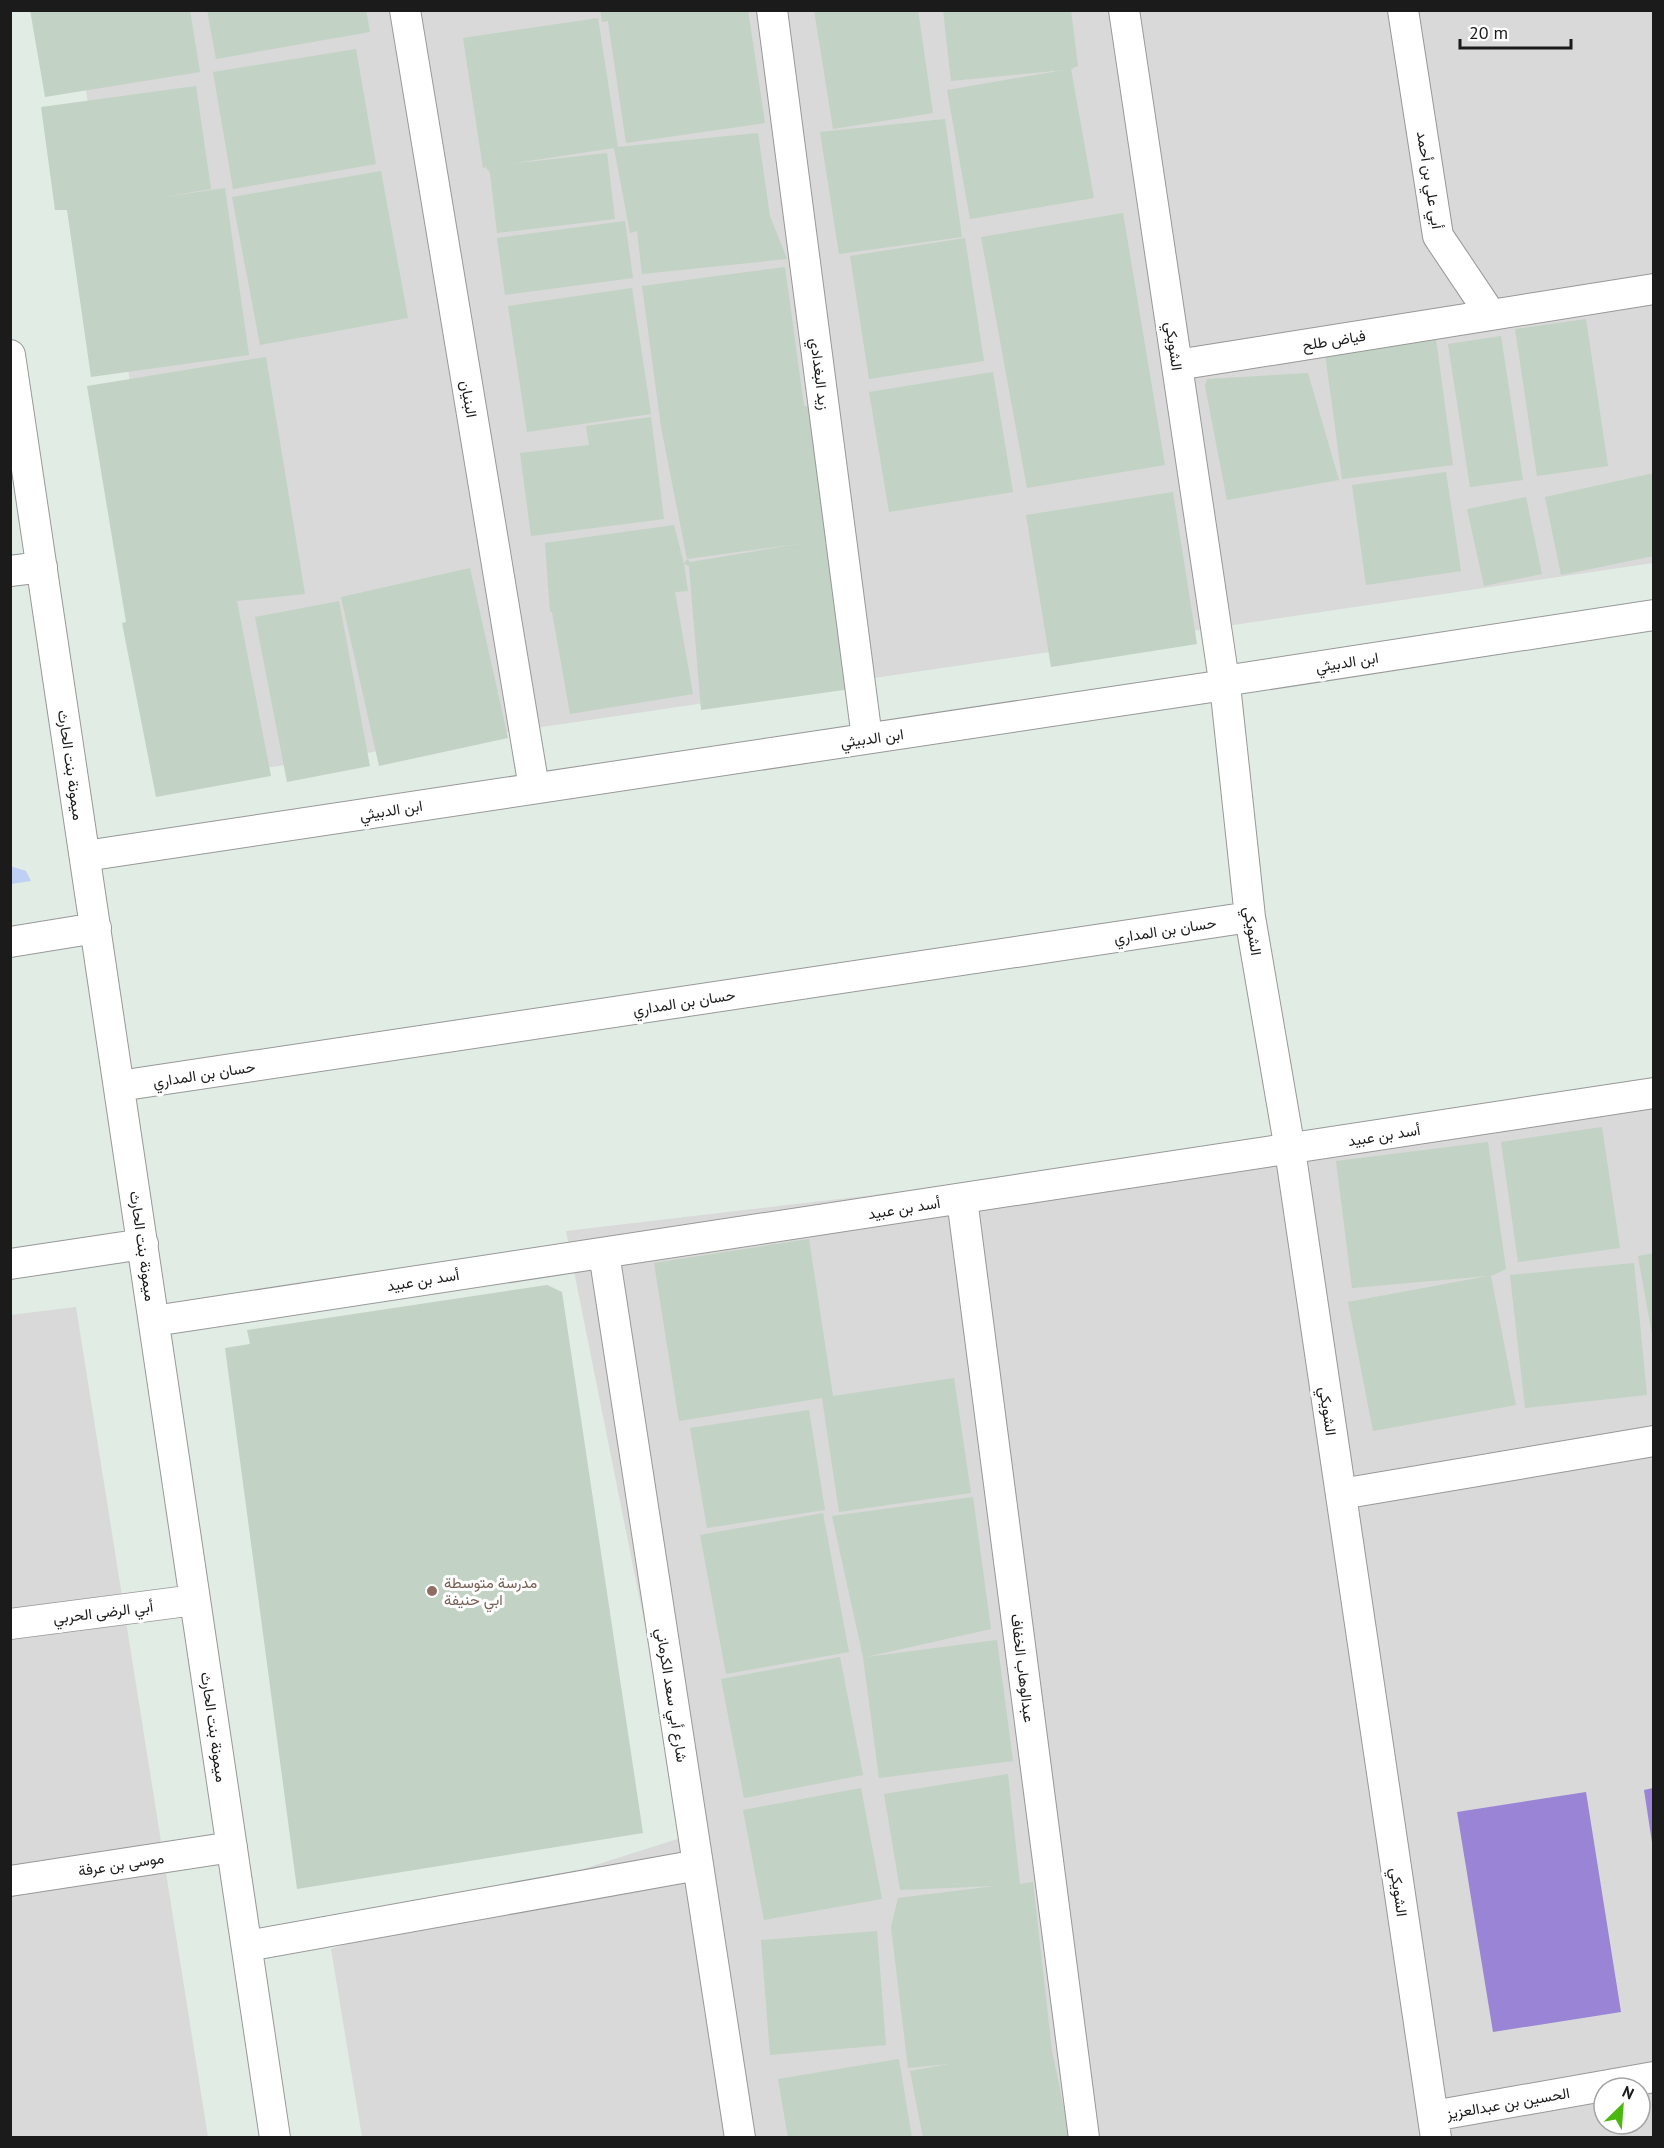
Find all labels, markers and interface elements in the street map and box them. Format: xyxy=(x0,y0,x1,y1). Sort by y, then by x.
scale bar xyxy=(1460,12,1571,50)
text: 20 m xyxy=(1469,21,1508,44)
street label: أبي علي بن أحمد xyxy=(1409,130,1447,231)
street label: الشويكي xyxy=(1157,320,1187,372)
street label: فياض طلح xyxy=(1301,326,1367,356)
street label: زيد البغدادي xyxy=(802,337,834,412)
street label: البنيان xyxy=(456,379,482,419)
street label: ابن الدبيثي xyxy=(1314,648,1380,680)
street label: ميمونة بنت الحارث xyxy=(54,709,88,821)
street label: ابن الدبيثي xyxy=(839,724,905,756)
street label: ابن الدبيثي xyxy=(358,796,424,828)
street label: الشويكي xyxy=(1236,905,1266,957)
street label: حسان بن المداري xyxy=(1112,913,1218,951)
street label: حسان بن المداري xyxy=(631,985,737,1023)
street label: حسان بن المداري xyxy=(151,1057,257,1095)
street label: أسد بن عبيد xyxy=(1346,1120,1422,1151)
street label: ميمونة بنت الحارث xyxy=(126,1190,160,1302)
street label: أسد بن عبيد xyxy=(866,1193,942,1224)
street label: أسد بن عبيد xyxy=(385,1265,461,1296)
street label: الشويكي xyxy=(1311,1385,1341,1437)
place label: مدرسة متوسطة ابي حنيفة xyxy=(444,1573,537,1613)
marker: مدرسة متوسطة ابي حنيفة xyxy=(425,1584,439,1598)
street label: أبي الرضى الحربي xyxy=(52,1596,155,1632)
street label: عبدالوهاب الخفاف xyxy=(1007,1613,1039,1724)
street label: شارع أبي سعد الكرماني xyxy=(648,1627,692,1764)
street label: ميمونة بنت الحارث xyxy=(197,1671,231,1783)
street label: موسى بن عرفة xyxy=(77,1848,165,1881)
street label: الشويكي xyxy=(1382,1866,1412,1918)
north arrow xyxy=(1592,2076,1652,2136)
text: N xyxy=(1619,2081,1637,2104)
street label: الحسين بن عبدالعزيز xyxy=(1444,2083,1571,2124)

